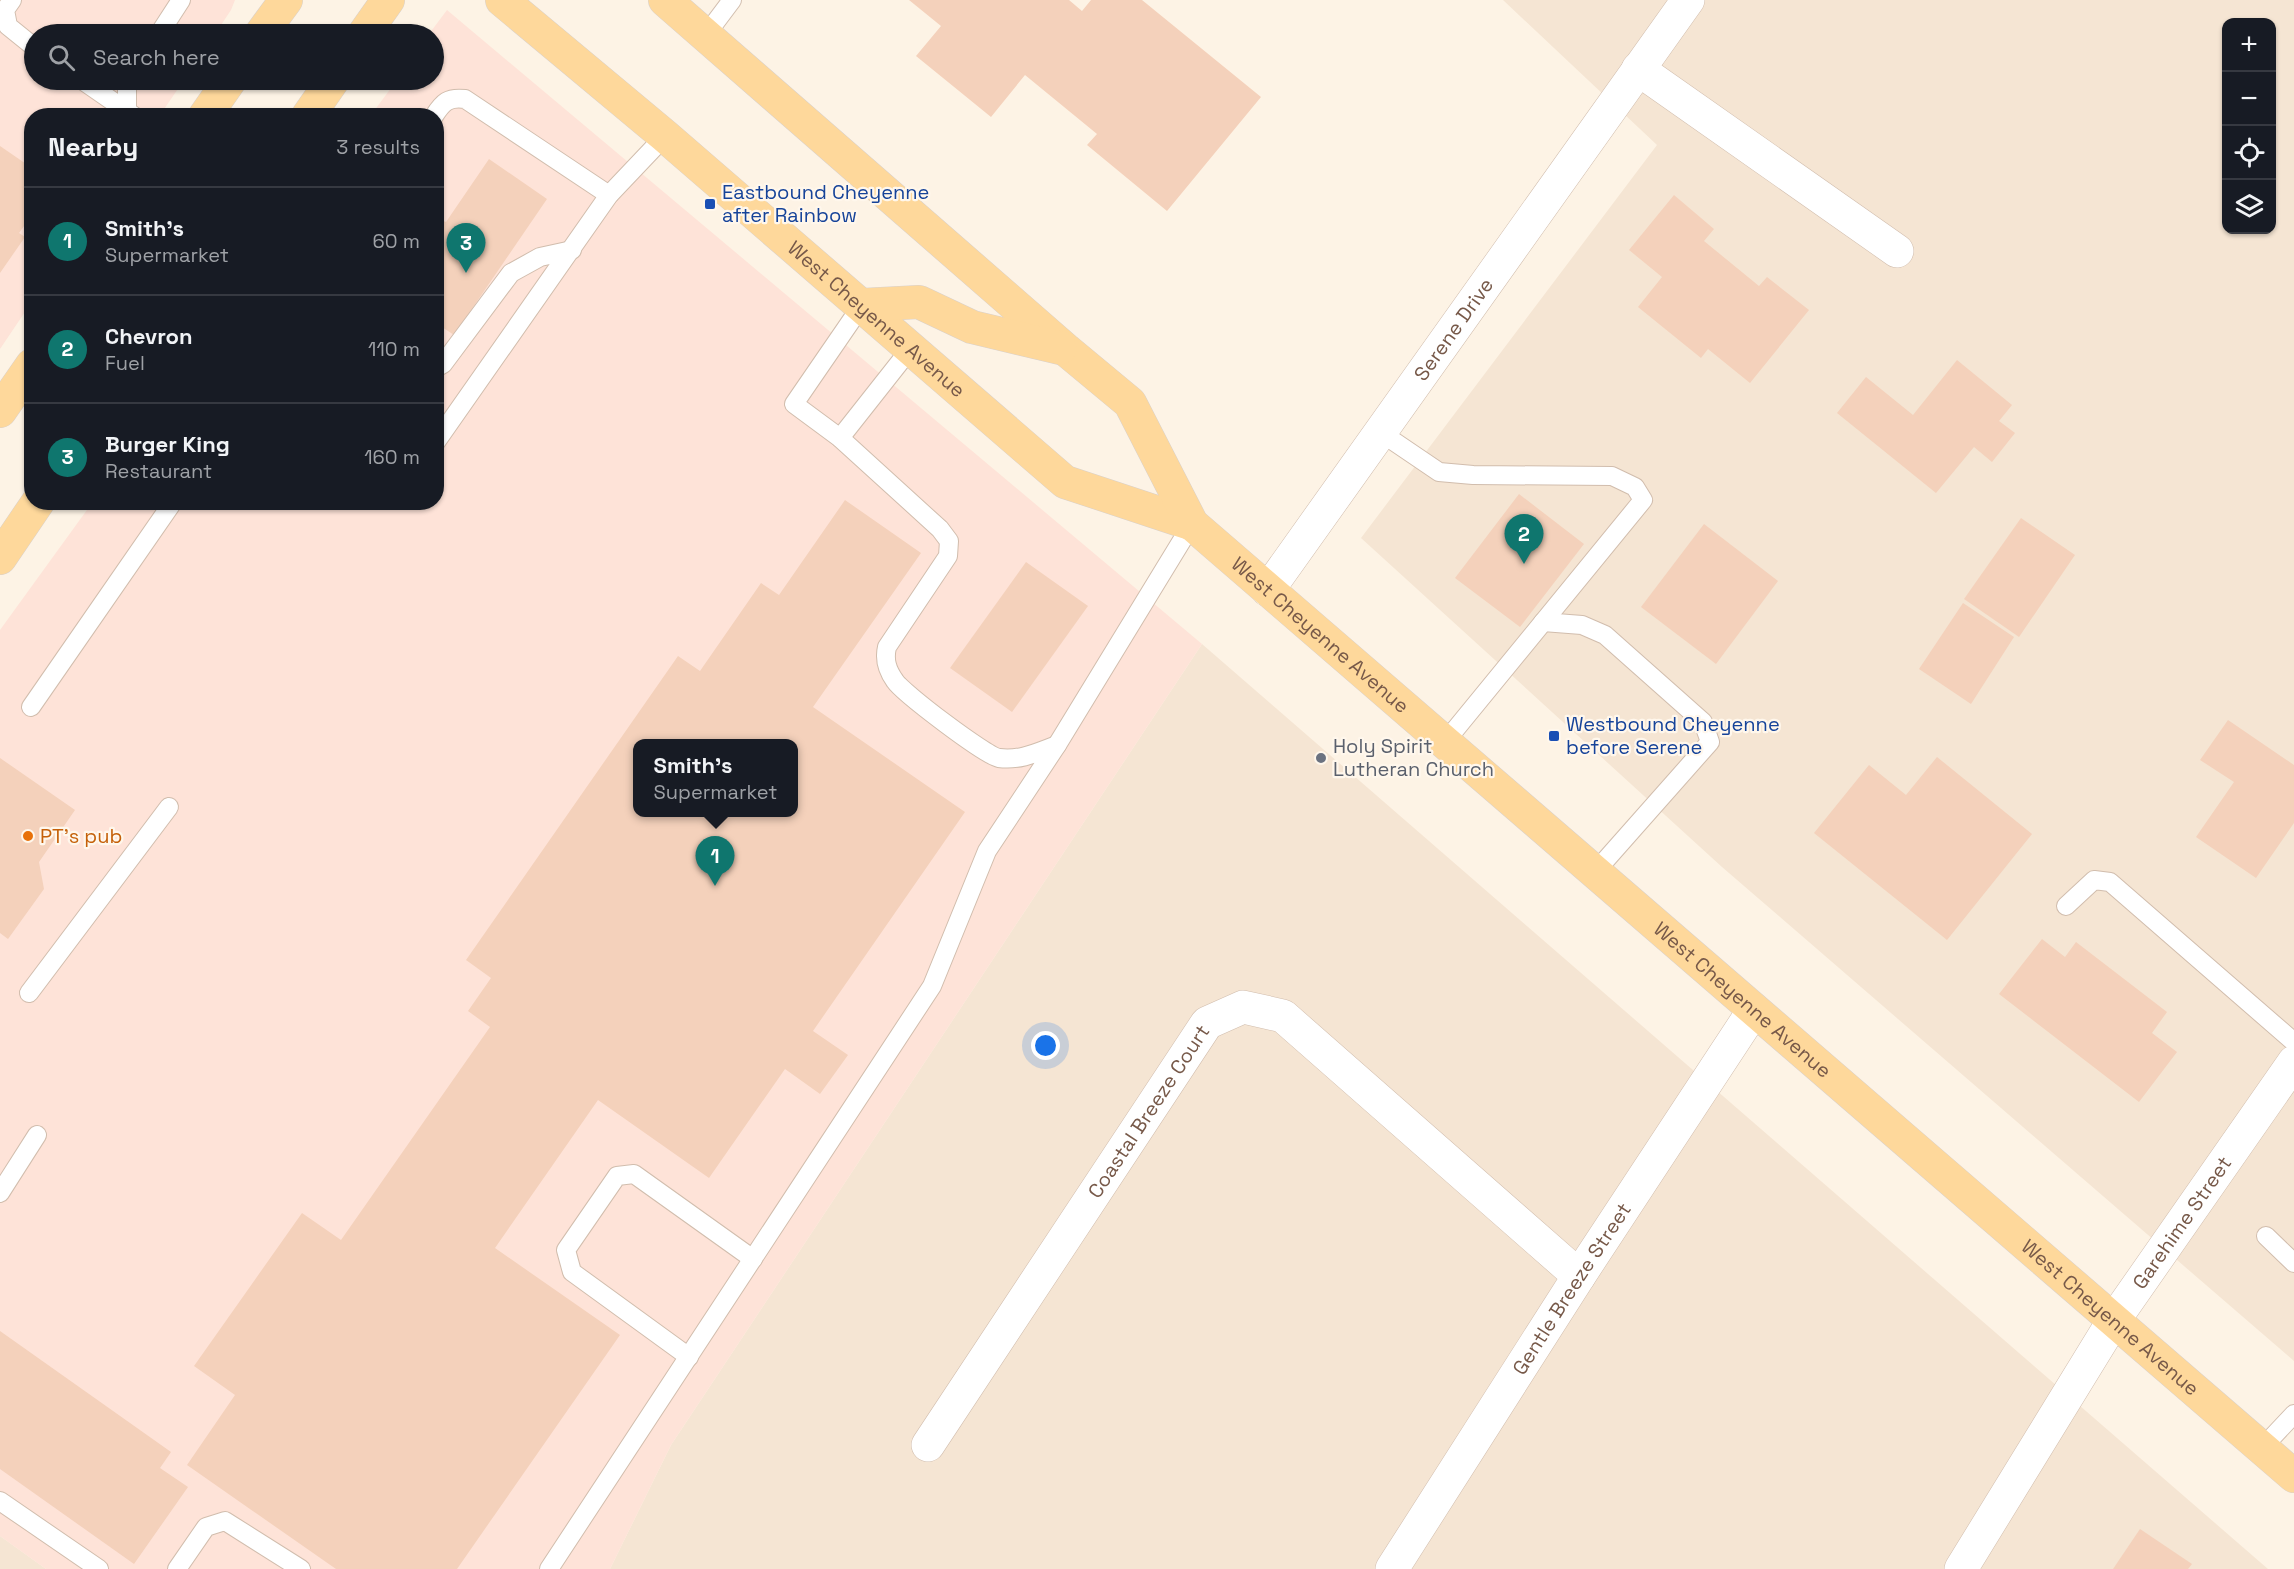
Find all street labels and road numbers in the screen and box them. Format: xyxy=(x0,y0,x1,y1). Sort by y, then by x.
street label: West Cheyenne Avenue xyxy=(782,235,971,403)
street label: Serene Drive xyxy=(1408,273,1499,386)
street label: West Cheyenne Avenue xyxy=(1226,551,1415,719)
street label: West Cheyenne Avenue xyxy=(1648,916,1837,1084)
street label: Coastal Breeze Court xyxy=(1082,1020,1215,1203)
street label: Garehime Street xyxy=(2127,1151,2237,1294)
street label: Gentle Breeze Street xyxy=(1506,1197,1637,1380)
street label: West Cheyenne Avenue xyxy=(2016,1233,2205,1401)

